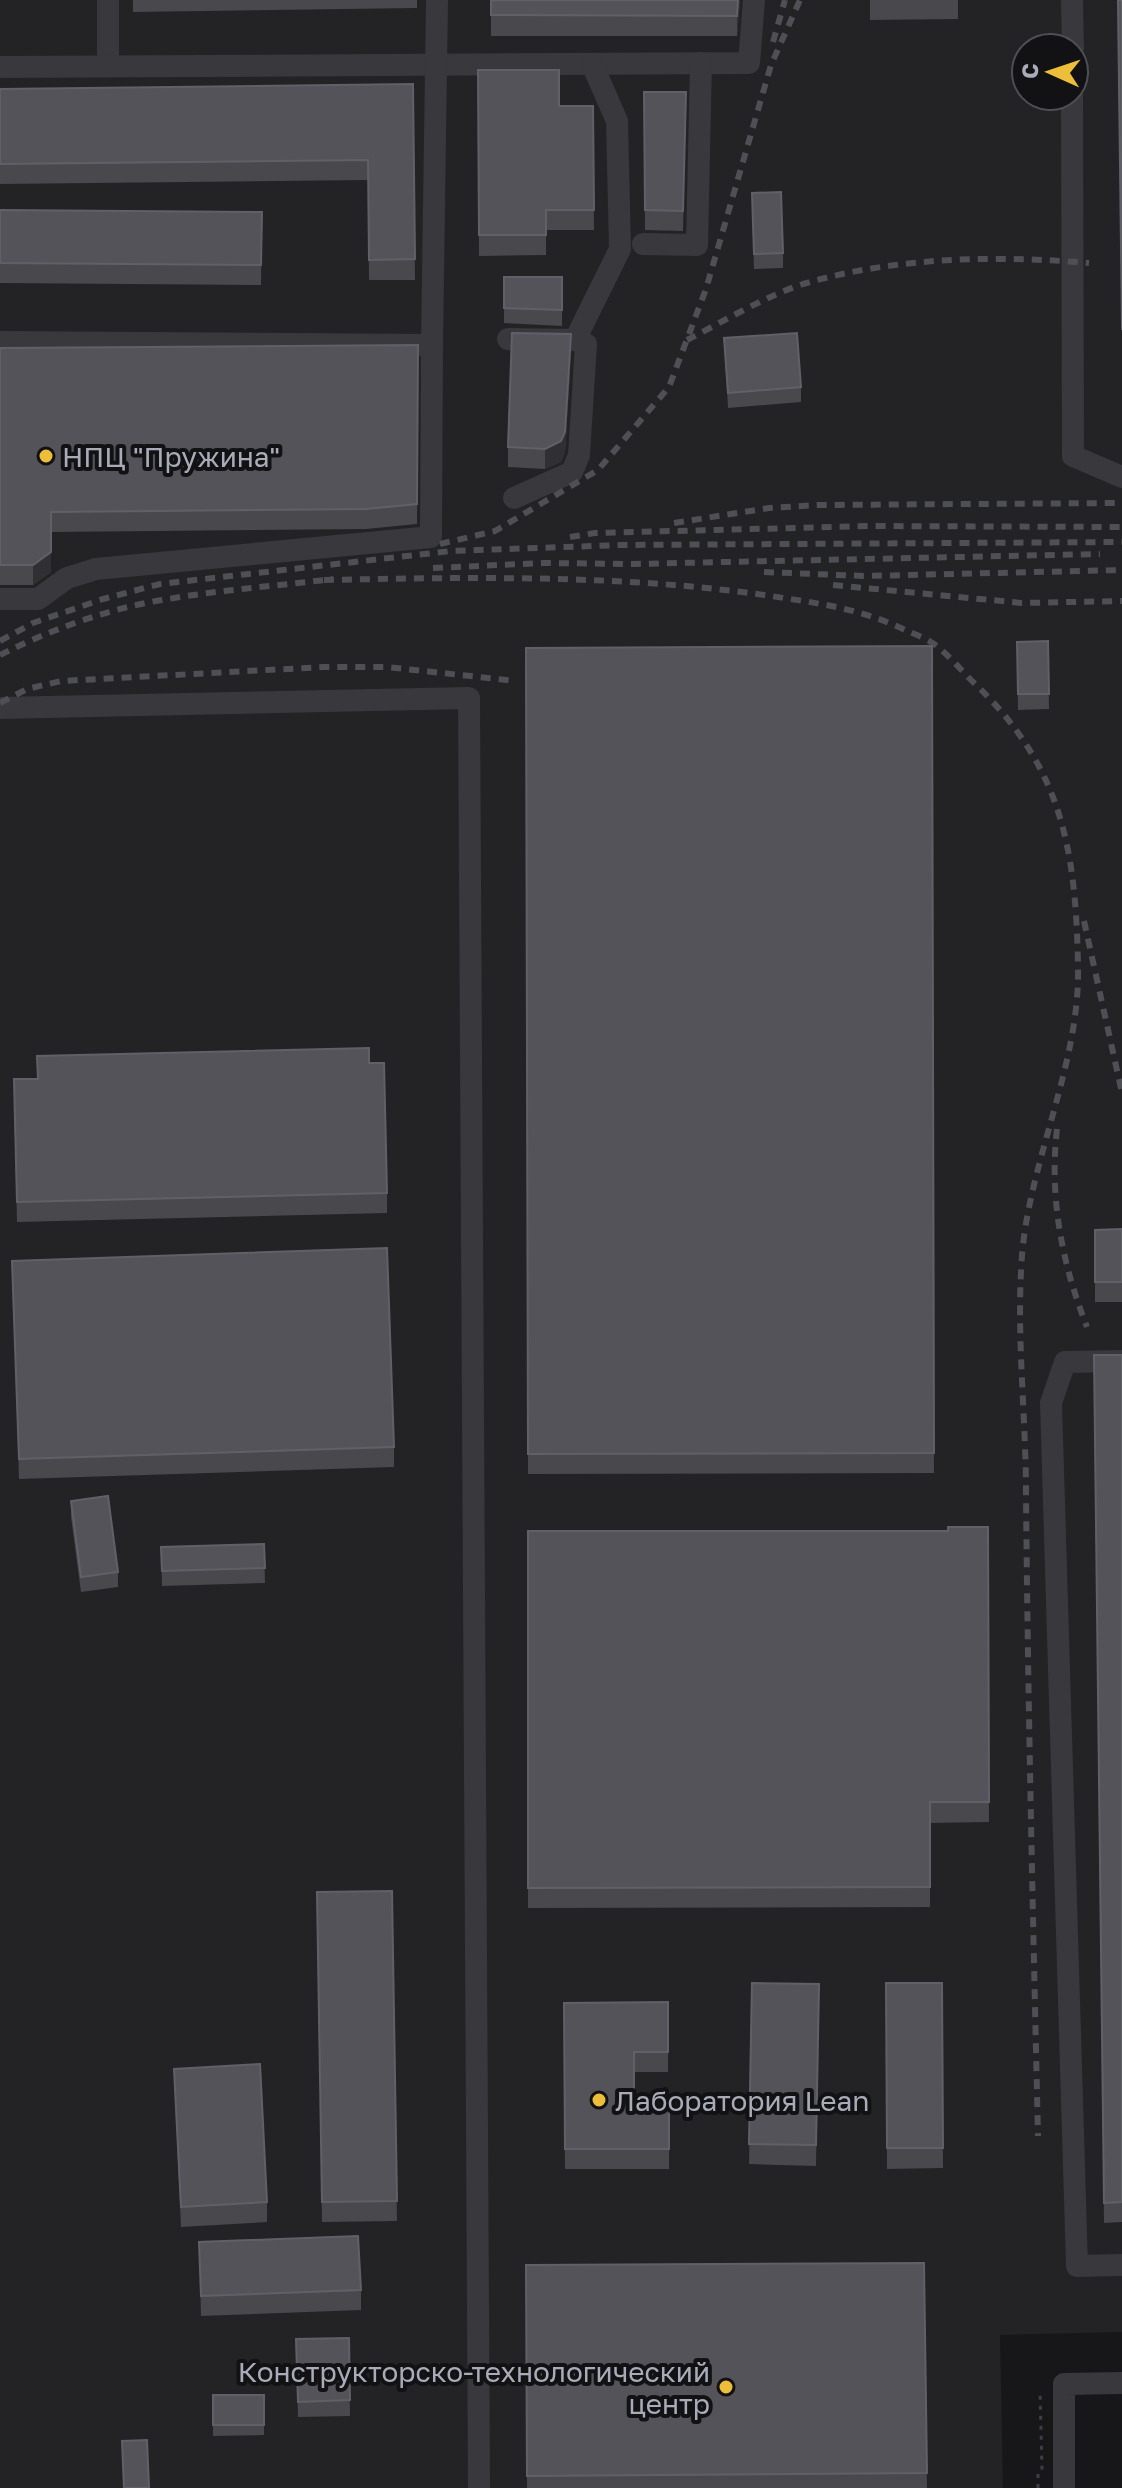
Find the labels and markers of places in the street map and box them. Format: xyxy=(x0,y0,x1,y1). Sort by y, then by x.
place label: НПЦ "Пружина" xyxy=(62,440,280,473)
marker: НПЦ "Пружина" xyxy=(37,447,55,465)
place label: Лаборатория Lean xyxy=(615,2084,870,2117)
marker: Лаборатория Lean xyxy=(590,2091,608,2109)
place label: Конструкторско-технологический центр xyxy=(238,2355,710,2420)
marker: Конструкторско-технологический центр xyxy=(717,2378,735,2396)

